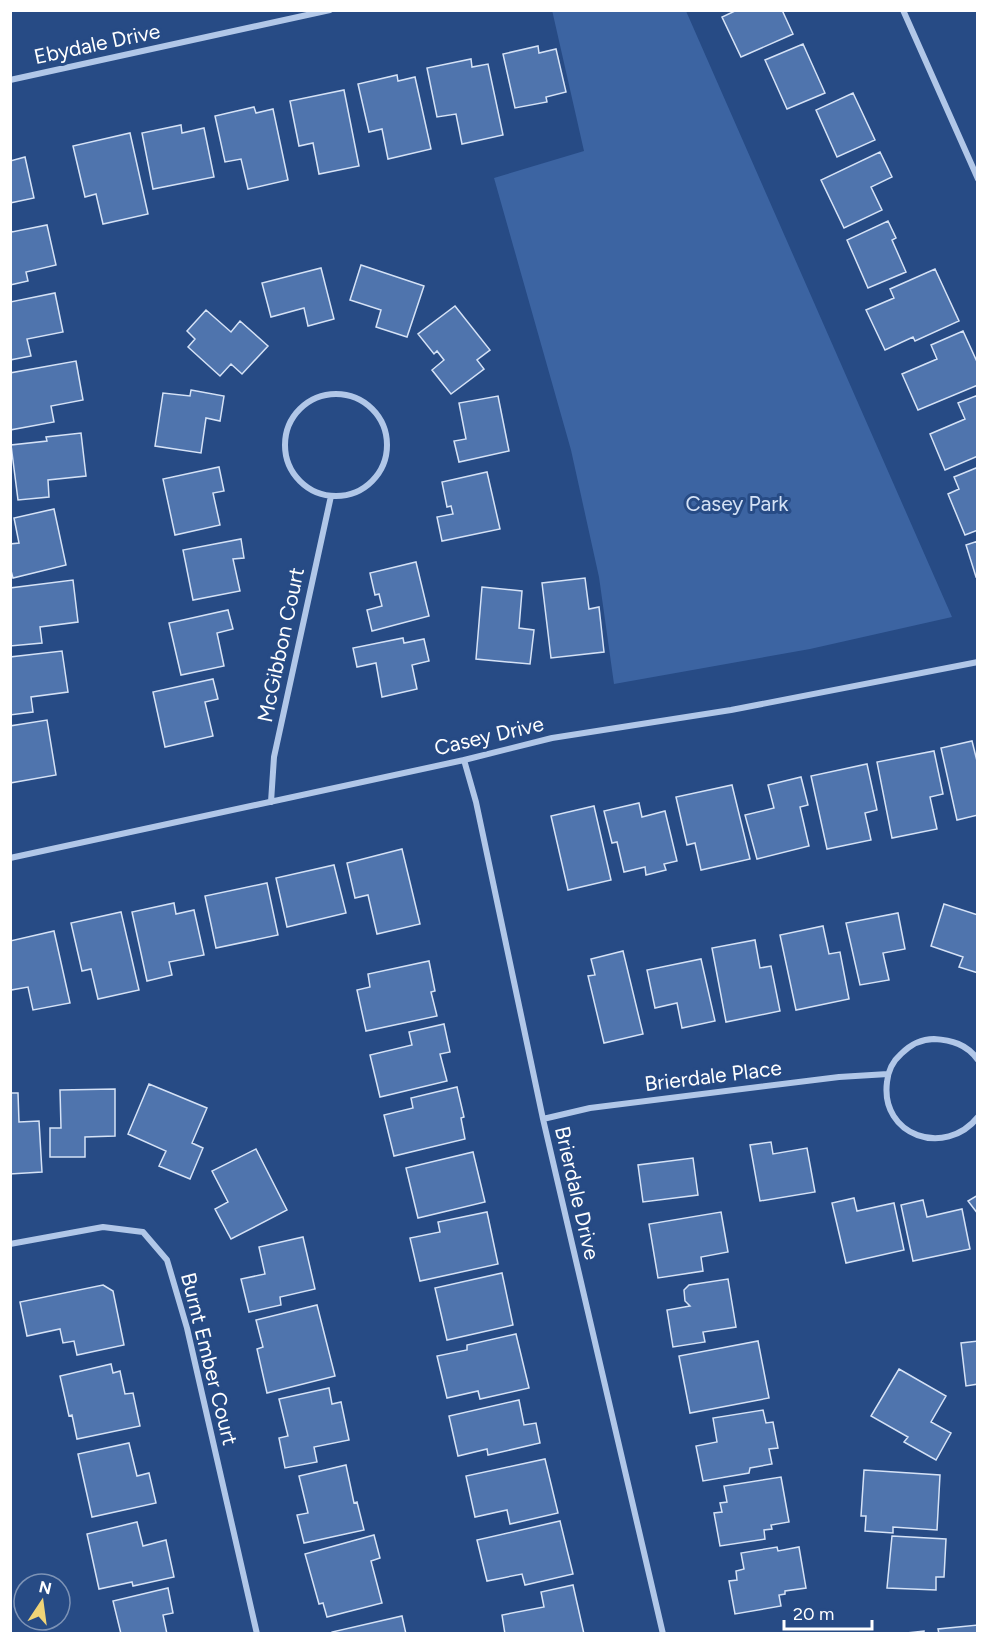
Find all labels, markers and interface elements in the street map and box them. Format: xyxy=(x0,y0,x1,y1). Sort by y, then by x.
street label: Ebydale Drive xyxy=(32,18,162,69)
park label: Casey Park xyxy=(686,491,789,516)
street label: McGibbon Court xyxy=(252,565,309,725)
street label: Casey Drive xyxy=(432,711,546,760)
street label: Brierdale Place xyxy=(643,1055,783,1096)
street label: Brierdale Drive xyxy=(550,1124,605,1262)
street label: Burnt Ember Court xyxy=(176,1270,243,1448)
north arrow xyxy=(12,1572,72,1632)
text: N xyxy=(37,1577,53,1599)
scale bar xyxy=(784,1593,872,1631)
text: 20 m xyxy=(793,1603,834,1625)

